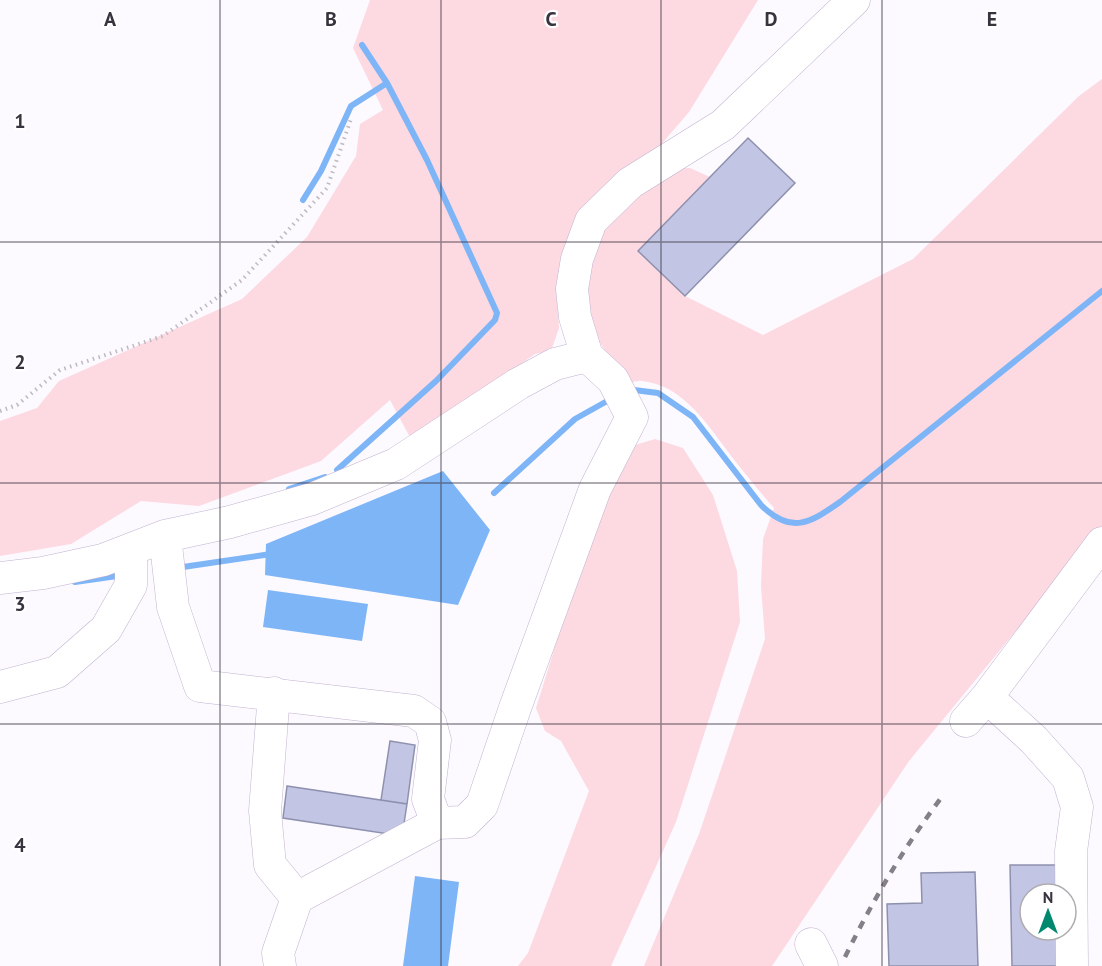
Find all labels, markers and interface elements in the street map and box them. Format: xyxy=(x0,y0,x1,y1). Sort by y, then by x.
text: A xyxy=(104,6,117,32)
text: B xyxy=(325,6,337,32)
text: C xyxy=(545,6,557,32)
text: D xyxy=(765,6,778,32)
text: E xyxy=(987,6,997,32)
text: 1 xyxy=(14,108,26,134)
text: 2 xyxy=(14,349,26,375)
text: 3 xyxy=(14,591,26,617)
text: 4 xyxy=(14,832,26,858)
north arrow xyxy=(1018,882,1078,942)
text: N xyxy=(1043,887,1053,907)

